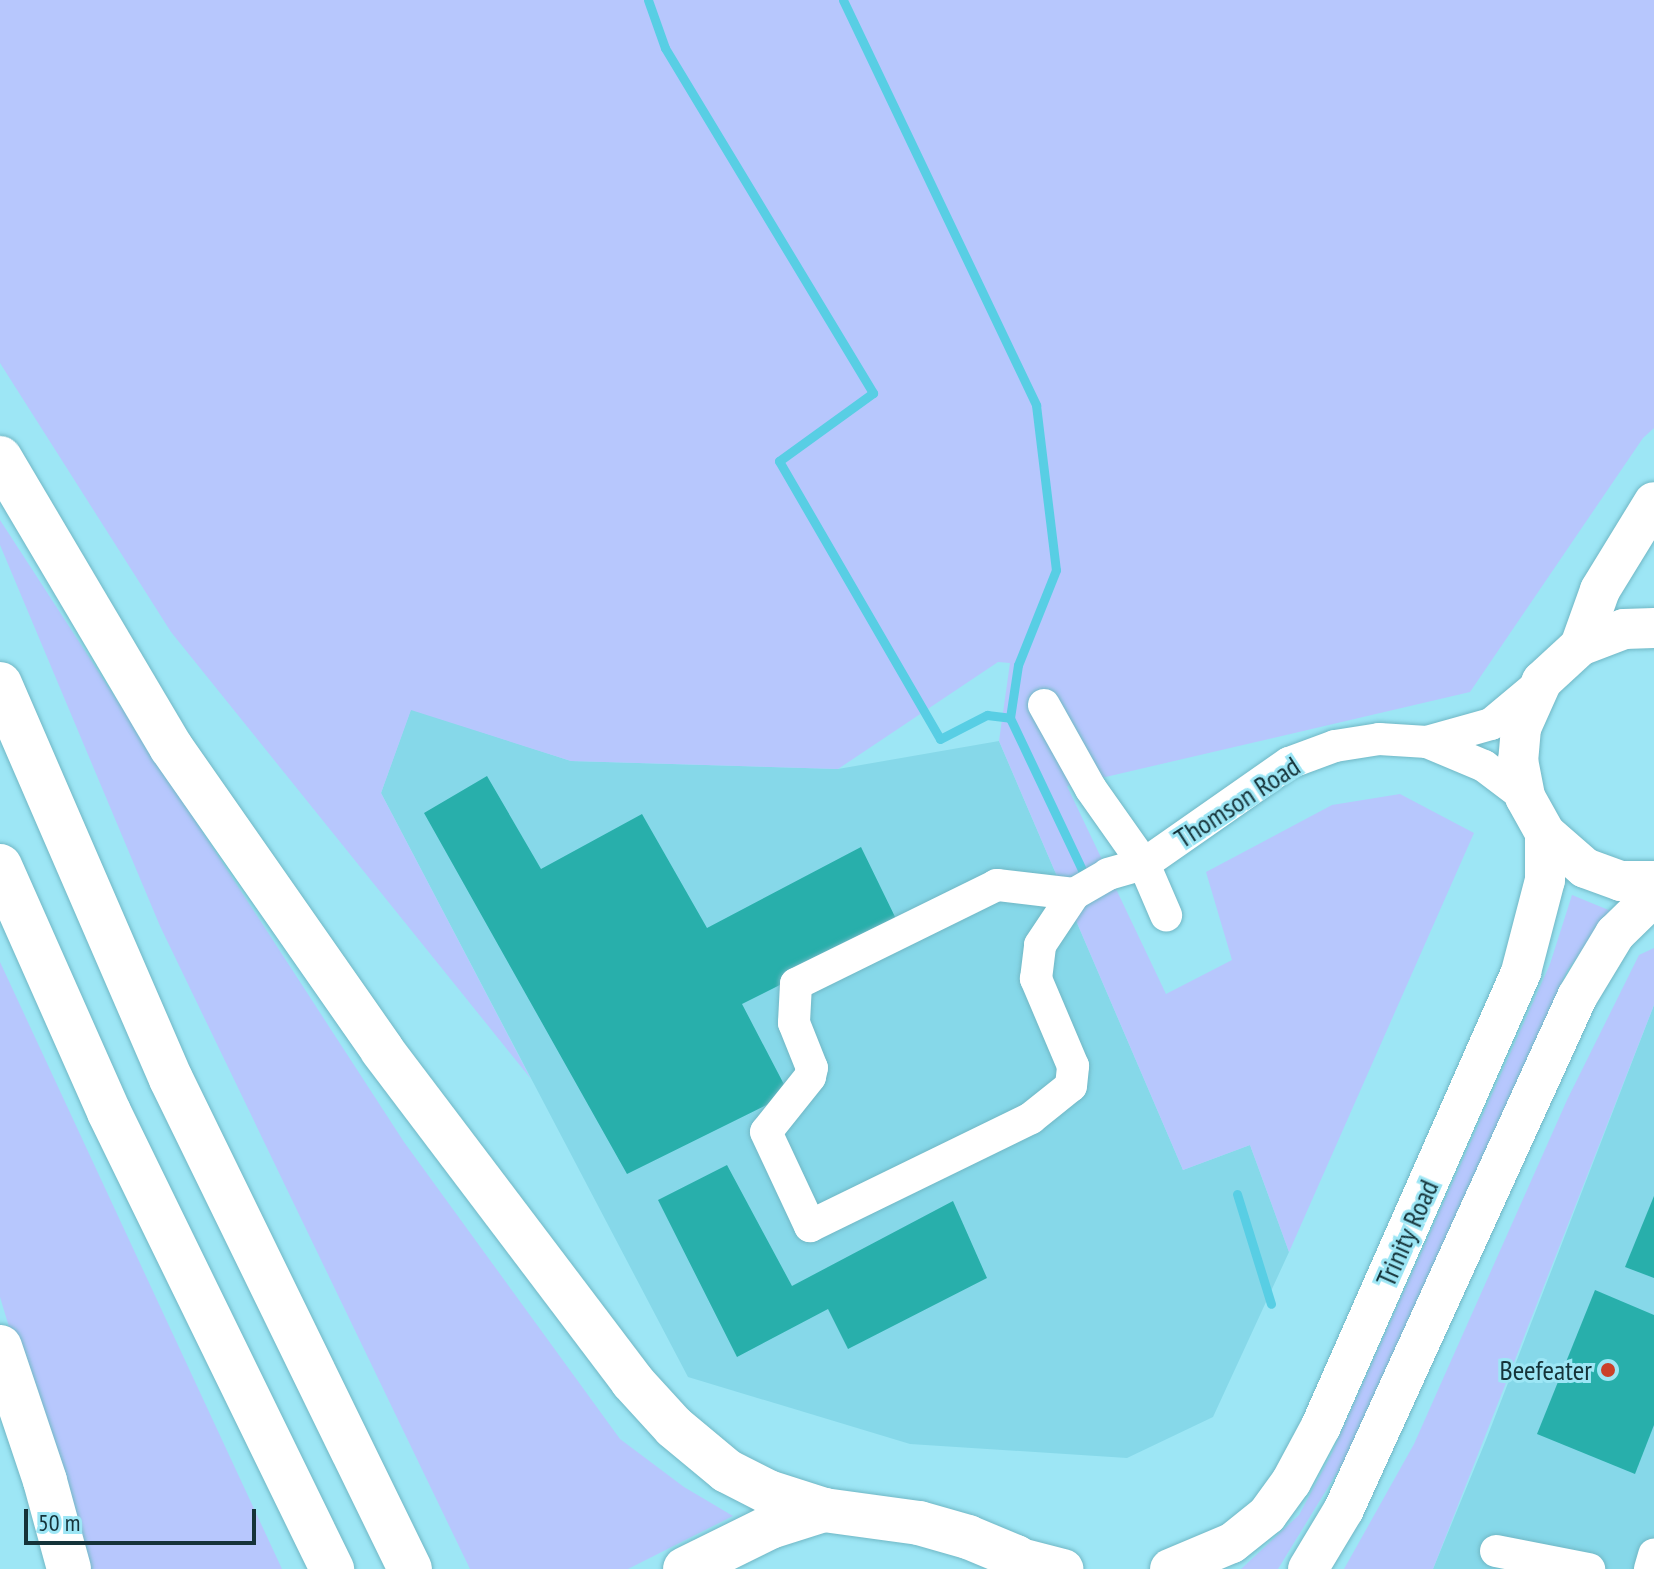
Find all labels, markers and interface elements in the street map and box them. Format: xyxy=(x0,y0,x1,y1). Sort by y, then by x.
street label: Thomson Road xyxy=(1168,749,1306,855)
street label: Trinity Road xyxy=(1368,1174,1446,1292)
place label: Beefeater xyxy=(1499,1353,1592,1387)
marker: Beefeater xyxy=(1599,1361,1617,1379)
scale bar xyxy=(28,1493,260,1543)
text: 50 m xyxy=(38,1507,80,1538)

